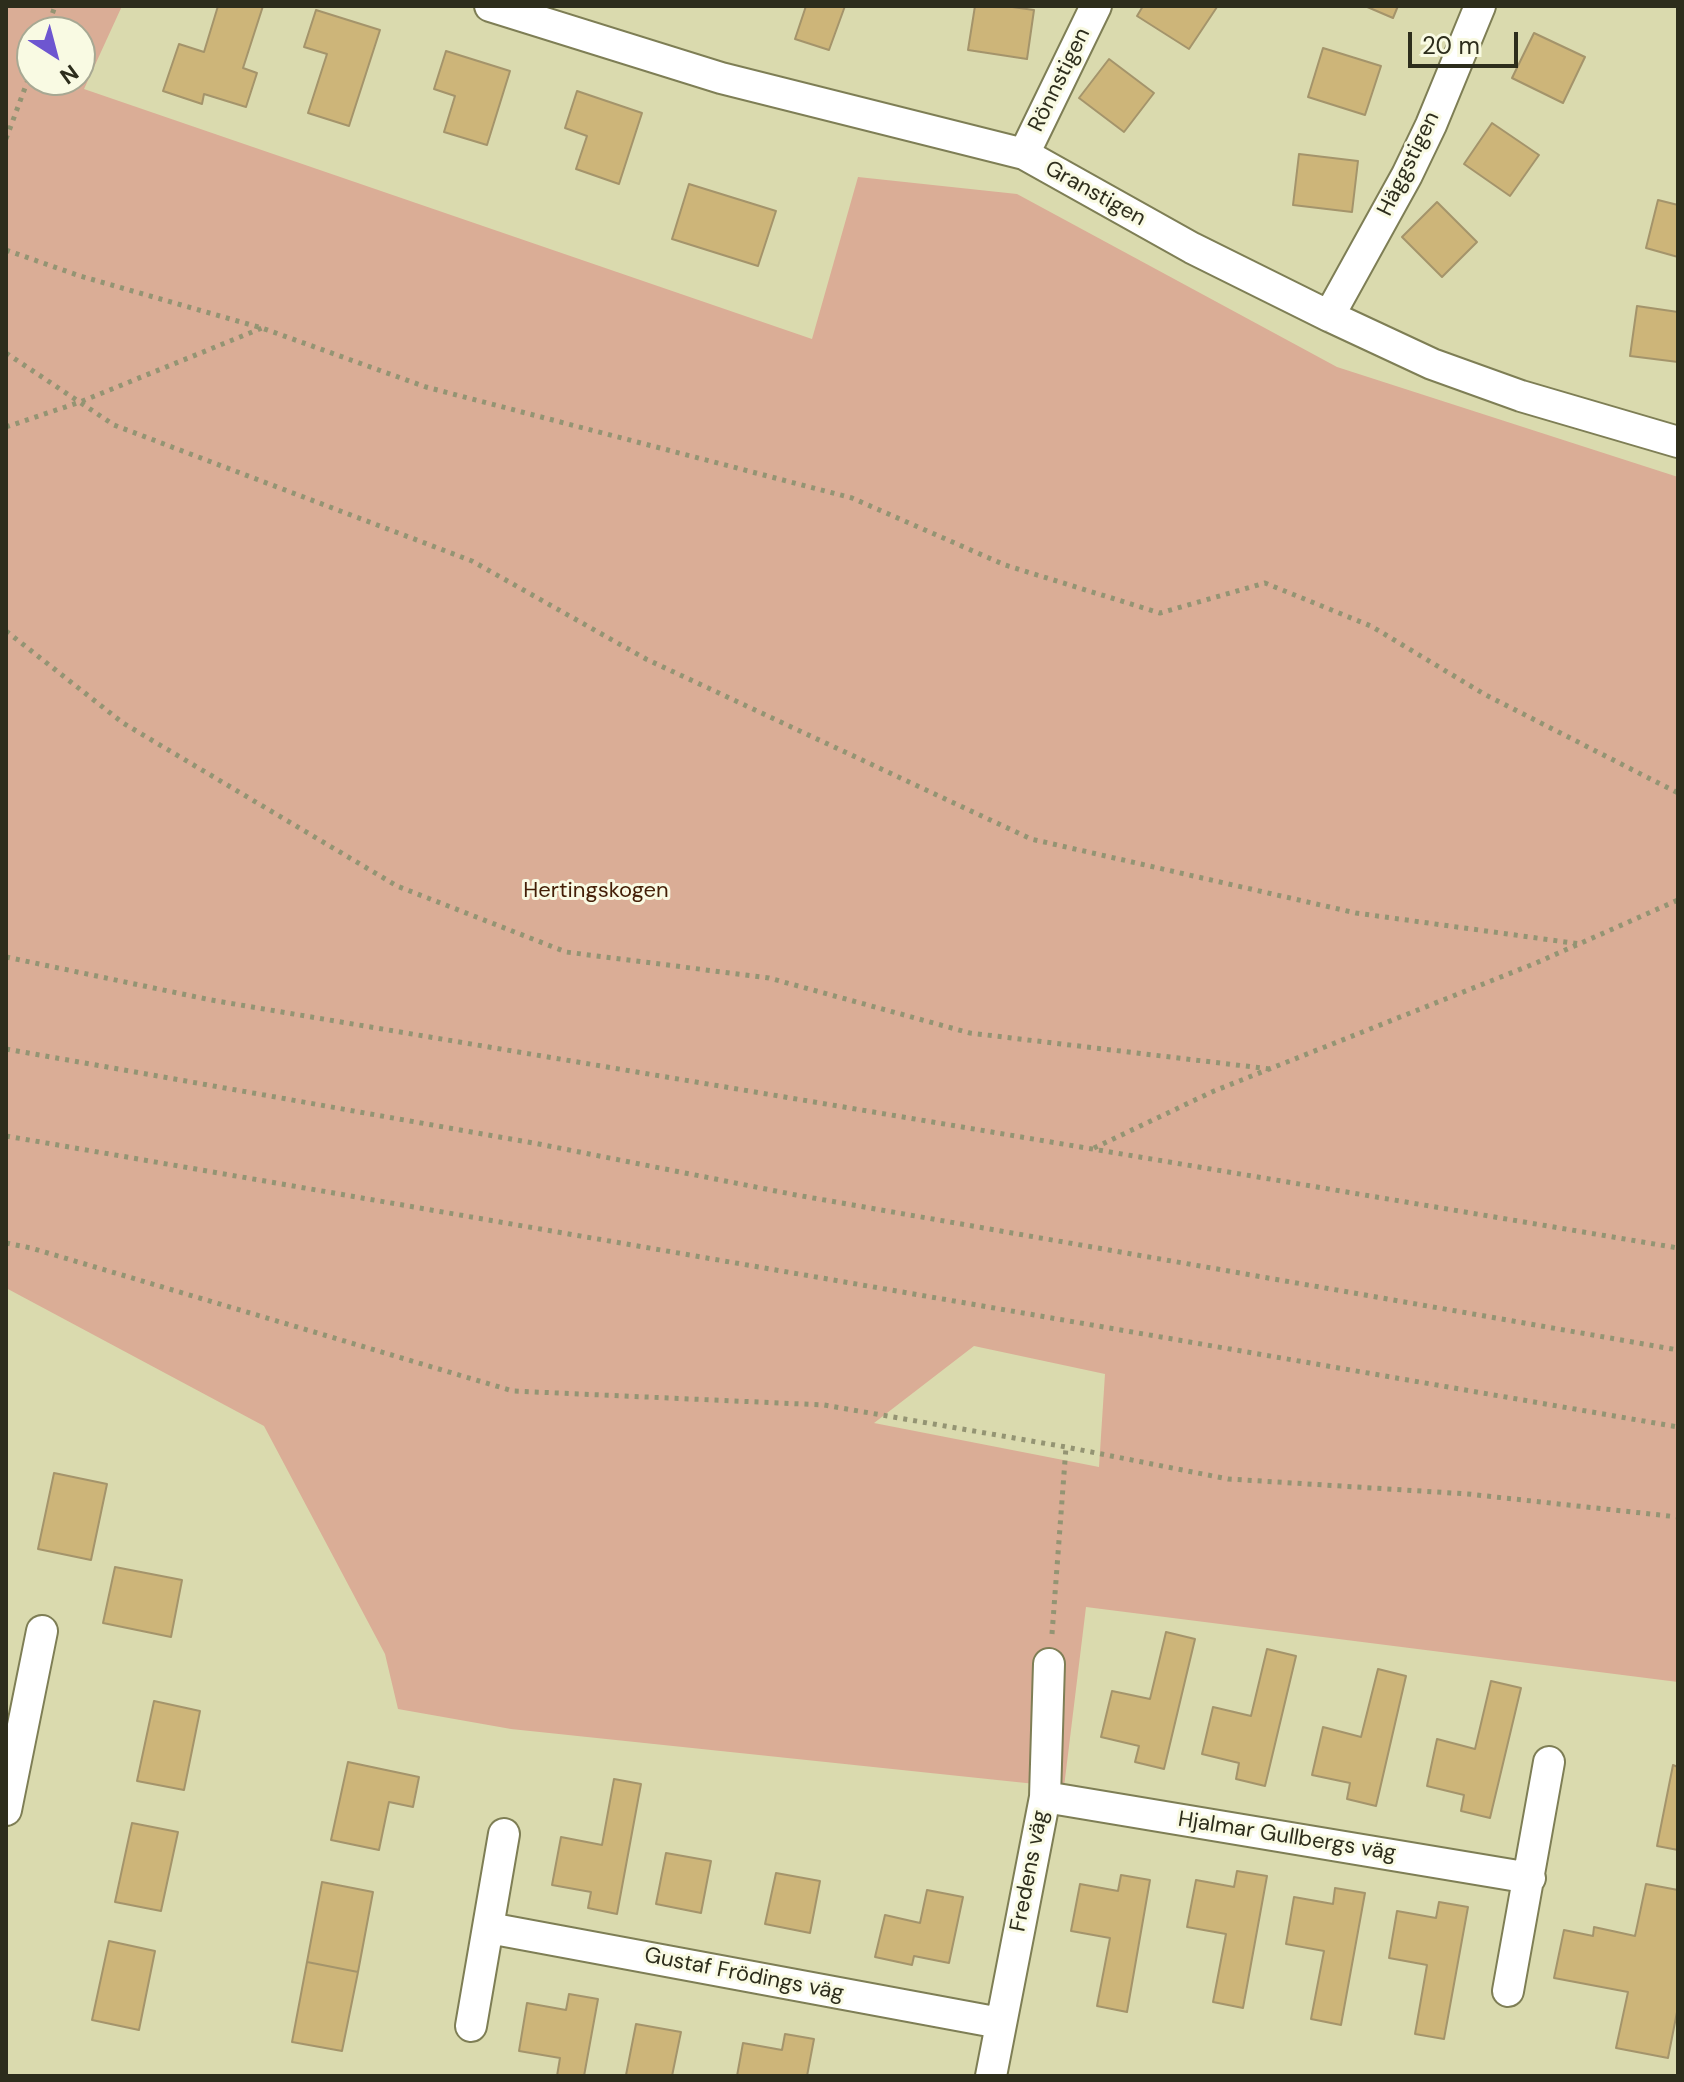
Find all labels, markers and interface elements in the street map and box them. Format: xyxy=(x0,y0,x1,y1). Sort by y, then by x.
north arrow xyxy=(16,16,96,96)
scale bar xyxy=(1412,16,1522,66)
street label: Rönnstigen xyxy=(1024,24,1096,136)
text: 20 m xyxy=(1422,30,1480,61)
text: N xyxy=(54,58,84,91)
street label: Häggstigen xyxy=(1372,107,1446,221)
street label: Granstigen xyxy=(1040,156,1150,232)
park label: Hertingskogen xyxy=(523,878,669,904)
street label: Hjalmar Gullbergs väg xyxy=(1176,1807,1398,1867)
street label: Fredens väg xyxy=(1005,1808,1055,1934)
street label: Gustaf Frödings väg xyxy=(642,1943,846,2007)

